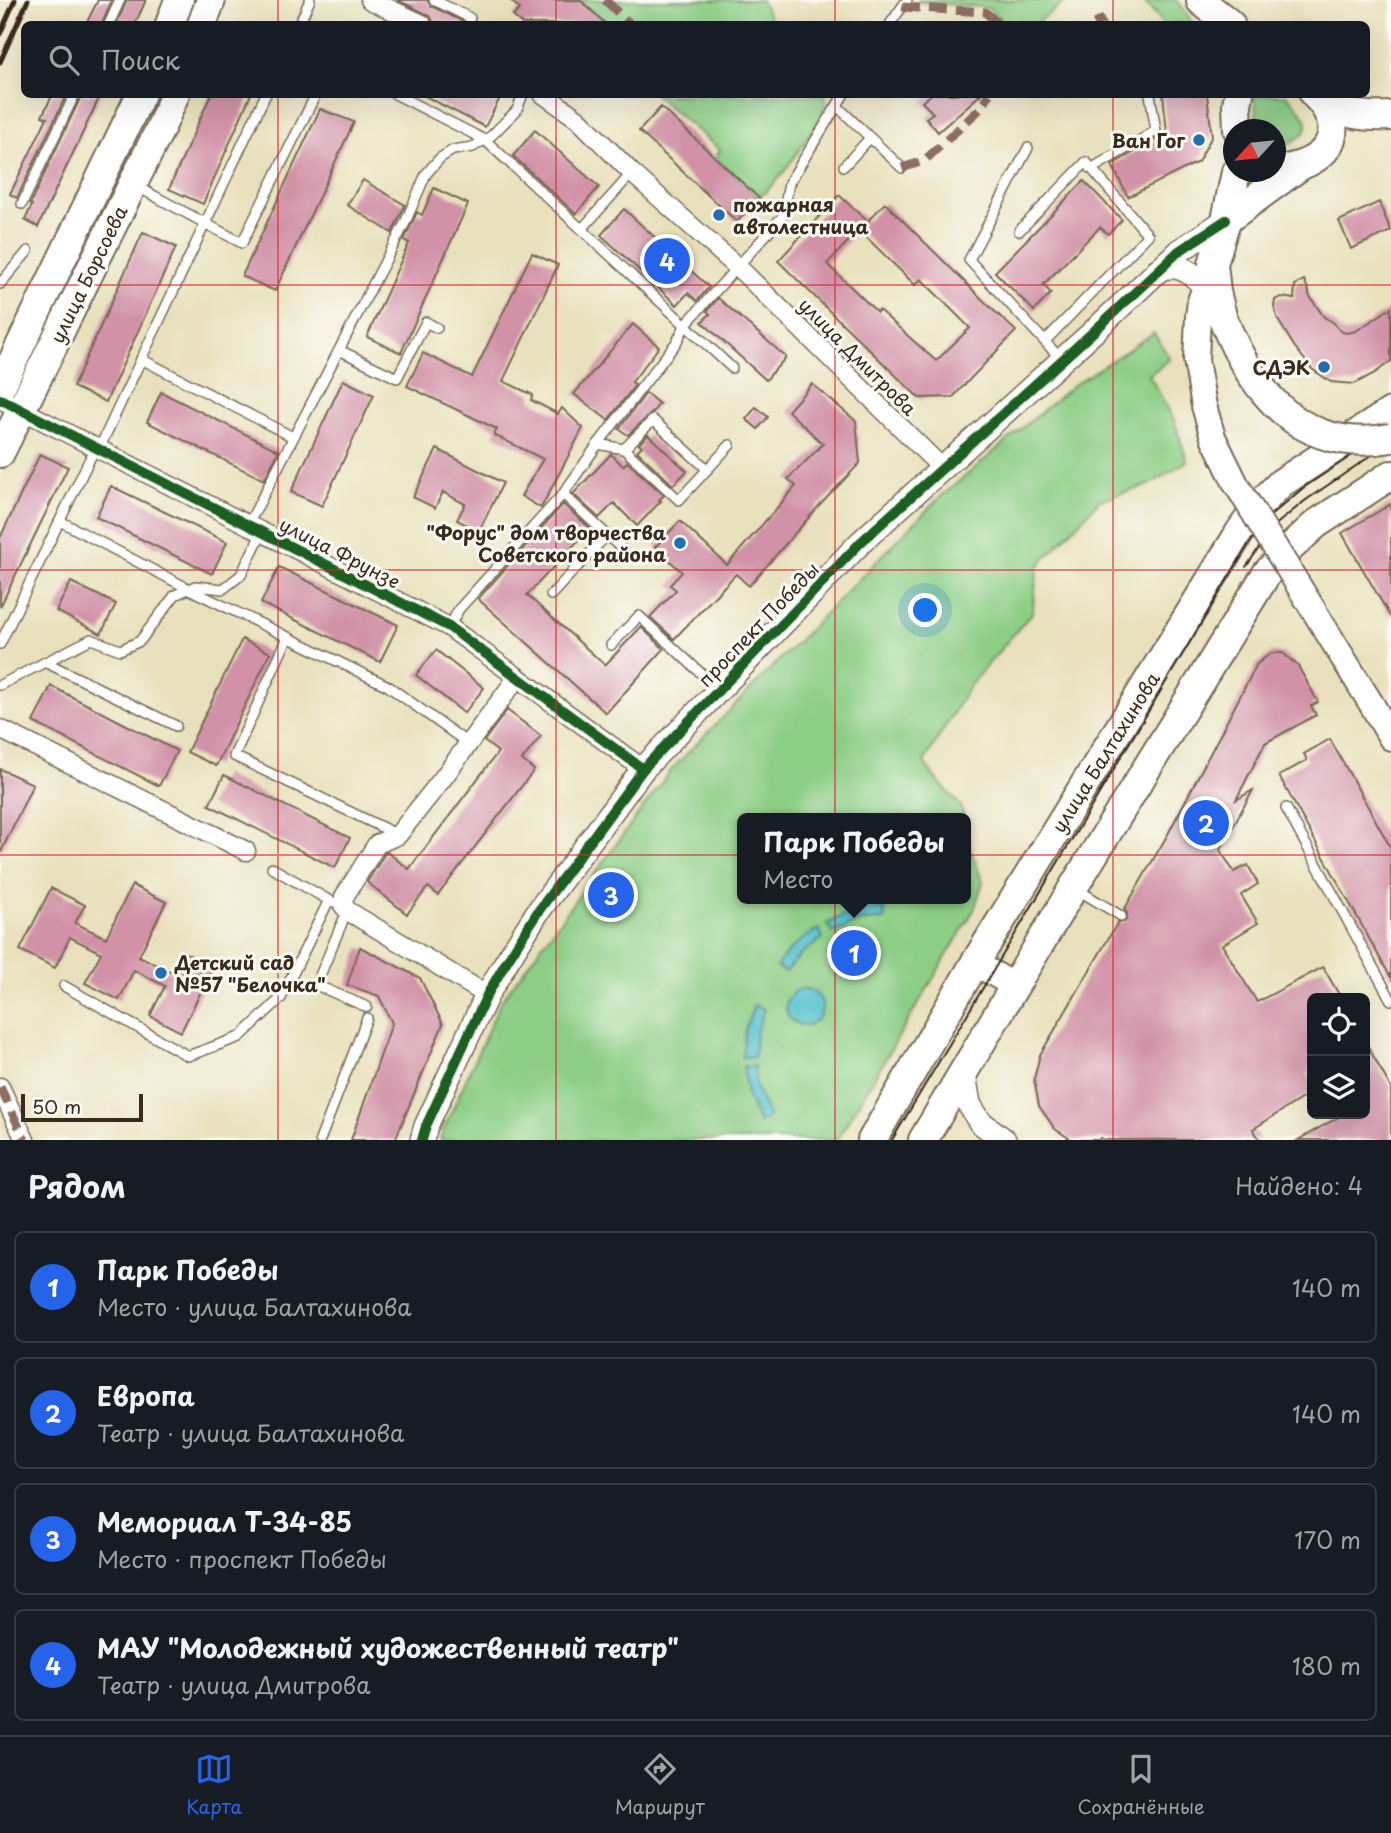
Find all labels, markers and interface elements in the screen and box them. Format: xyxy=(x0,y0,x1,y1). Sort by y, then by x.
search box xyxy=(21,21,1370,98)
text: Поиск xyxy=(101,40,180,79)
icon: search xyxy=(45,41,83,79)
north arrow xyxy=(1223,119,1286,182)
place label: Ван Гог xyxy=(1112,126,1186,154)
marker: Ван Гог xyxy=(1191,132,1207,148)
place label: пожарная автолестница xyxy=(733,190,869,240)
street label: улица Борсоева xyxy=(43,200,134,348)
marker: пожарная автолестница xyxy=(711,207,727,223)
pin: 4 xyxy=(644,235,690,287)
street label: улица Дмитрова xyxy=(793,291,923,421)
place label: СДЭК xyxy=(1253,353,1310,381)
marker: СДЭК xyxy=(1316,359,1332,375)
street label: улица Фрунзе xyxy=(275,510,405,594)
place label: "Форус" дом творчества Советского района xyxy=(426,518,666,568)
marker: "Форус" дом творчества Советского района xyxy=(672,535,688,551)
street label: проспект Победы xyxy=(691,555,825,693)
your location xyxy=(908,593,942,627)
street label: улица Балтахинова xyxy=(1044,666,1166,838)
pin: 2 xyxy=(1183,797,1229,849)
popup xyxy=(737,813,971,904)
text: Парк Победы xyxy=(763,822,945,861)
text: Место xyxy=(763,861,833,896)
pin: 3 xyxy=(588,869,634,921)
pin: 1 xyxy=(831,927,877,979)
place label: Детский сад №57 "Белочка" xyxy=(174,948,326,998)
marker: Детский сад №57 "Белочка" xyxy=(153,965,169,981)
map controls xyxy=(1307,993,1370,1119)
button: locate xyxy=(1307,993,1370,1056)
button: layers xyxy=(1307,1056,1370,1119)
scale bar xyxy=(21,1091,144,1123)
text: 50 m xyxy=(32,1092,81,1120)
text: Рядом xyxy=(28,1163,126,1208)
text: Найдено: 4 xyxy=(1235,1168,1363,1203)
text: Парк Победы xyxy=(97,1250,278,1289)
text: 1 xyxy=(48,1270,59,1305)
text: 140 m xyxy=(1292,1270,1361,1305)
text: Место · улица Балтахинова xyxy=(97,1289,412,1324)
text: Европа xyxy=(97,1376,195,1415)
text: 2 xyxy=(45,1396,61,1431)
text: 140 m xyxy=(1292,1396,1361,1431)
text: Театр · улица Балтахинова xyxy=(97,1415,404,1450)
text: Мемориал Т-34-85 xyxy=(97,1502,352,1541)
text: 3 xyxy=(45,1522,61,1557)
text: 170 m xyxy=(1294,1522,1361,1557)
text: Место · проспект Победы xyxy=(97,1541,387,1576)
text: МАУ "Молодежный художественный театр" xyxy=(97,1628,679,1667)
text: 4 xyxy=(45,1648,61,1683)
text: 180 m xyxy=(1292,1648,1361,1683)
text: Театр · улица Дмитрова xyxy=(97,1667,371,1702)
tab: Карта xyxy=(186,1750,242,1820)
tab: Маршрут xyxy=(615,1750,705,1820)
tab: Сохранённые xyxy=(1078,1750,1205,1820)

